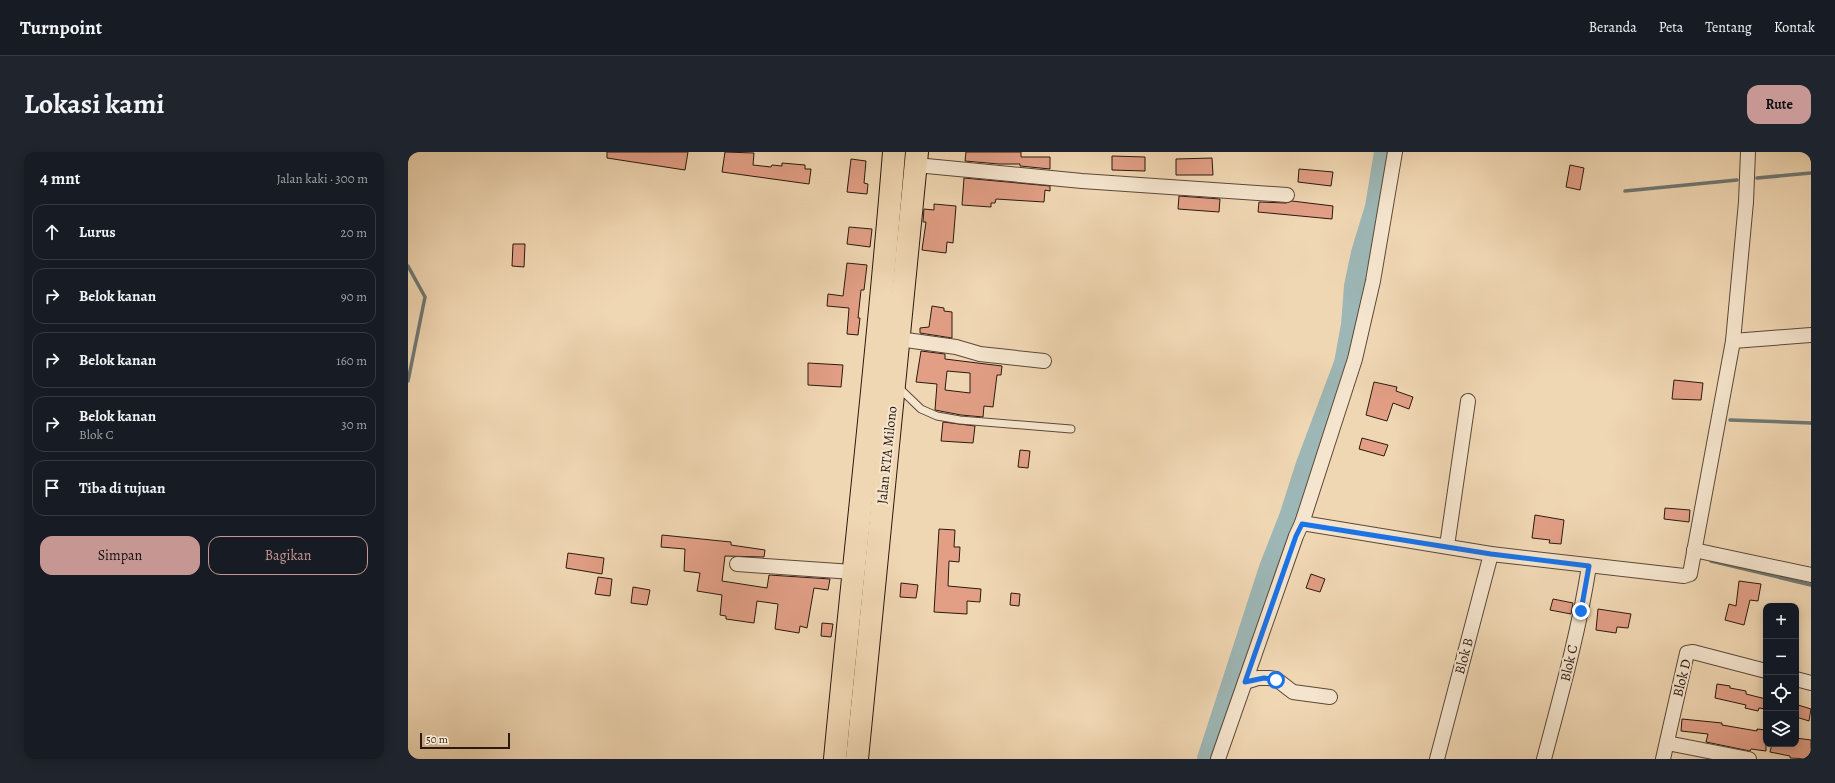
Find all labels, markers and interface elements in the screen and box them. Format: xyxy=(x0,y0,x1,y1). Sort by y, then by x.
text: Turnpoint xyxy=(20,15,102,41)
text: Beranda xyxy=(1589,18,1637,37)
text: Peta xyxy=(1659,18,1683,37)
text: Tentang xyxy=(1705,18,1752,37)
text: Kontak xyxy=(1774,18,1815,37)
text: Lokasi kami xyxy=(24,85,165,123)
button: Rute xyxy=(1747,85,1811,124)
text: 4 mnt xyxy=(40,167,80,190)
text: Jalan kaki · 300 m xyxy=(276,170,368,187)
icon: ahead xyxy=(41,221,63,243)
text: Lurus xyxy=(79,222,116,242)
text: 20 m xyxy=(341,224,367,241)
icon: right xyxy=(41,285,63,307)
text: Belok kanan xyxy=(79,286,156,306)
text: 90 m xyxy=(341,288,367,305)
icon: right xyxy=(41,349,63,371)
text: Belok kanan xyxy=(79,350,156,370)
text: 160 m xyxy=(336,352,367,369)
street label: Jalan RTA Milono xyxy=(872,405,902,505)
text: Belok kanan xyxy=(79,406,156,426)
icon: right xyxy=(41,413,63,435)
text: 30 m xyxy=(341,416,367,433)
text: Blok C xyxy=(79,426,114,443)
icon: arrive xyxy=(41,477,63,499)
text: Tiba di tujuan xyxy=(79,478,165,498)
button: Simpan xyxy=(40,536,200,575)
button: Bagikan xyxy=(208,536,368,575)
route end xyxy=(1572,602,1590,620)
map controls xyxy=(1763,603,1799,747)
button: + xyxy=(1763,603,1799,639)
street label: Blok B xyxy=(1450,636,1478,676)
button: − xyxy=(1763,639,1799,675)
street label: Blok C xyxy=(1556,642,1582,683)
street label: Blok D xyxy=(1668,657,1696,699)
route start xyxy=(1267,671,1285,689)
button: locate xyxy=(1763,675,1799,711)
button: layers xyxy=(1763,711,1799,747)
scale bar xyxy=(420,731,510,750)
text: 50 m xyxy=(426,732,448,747)

